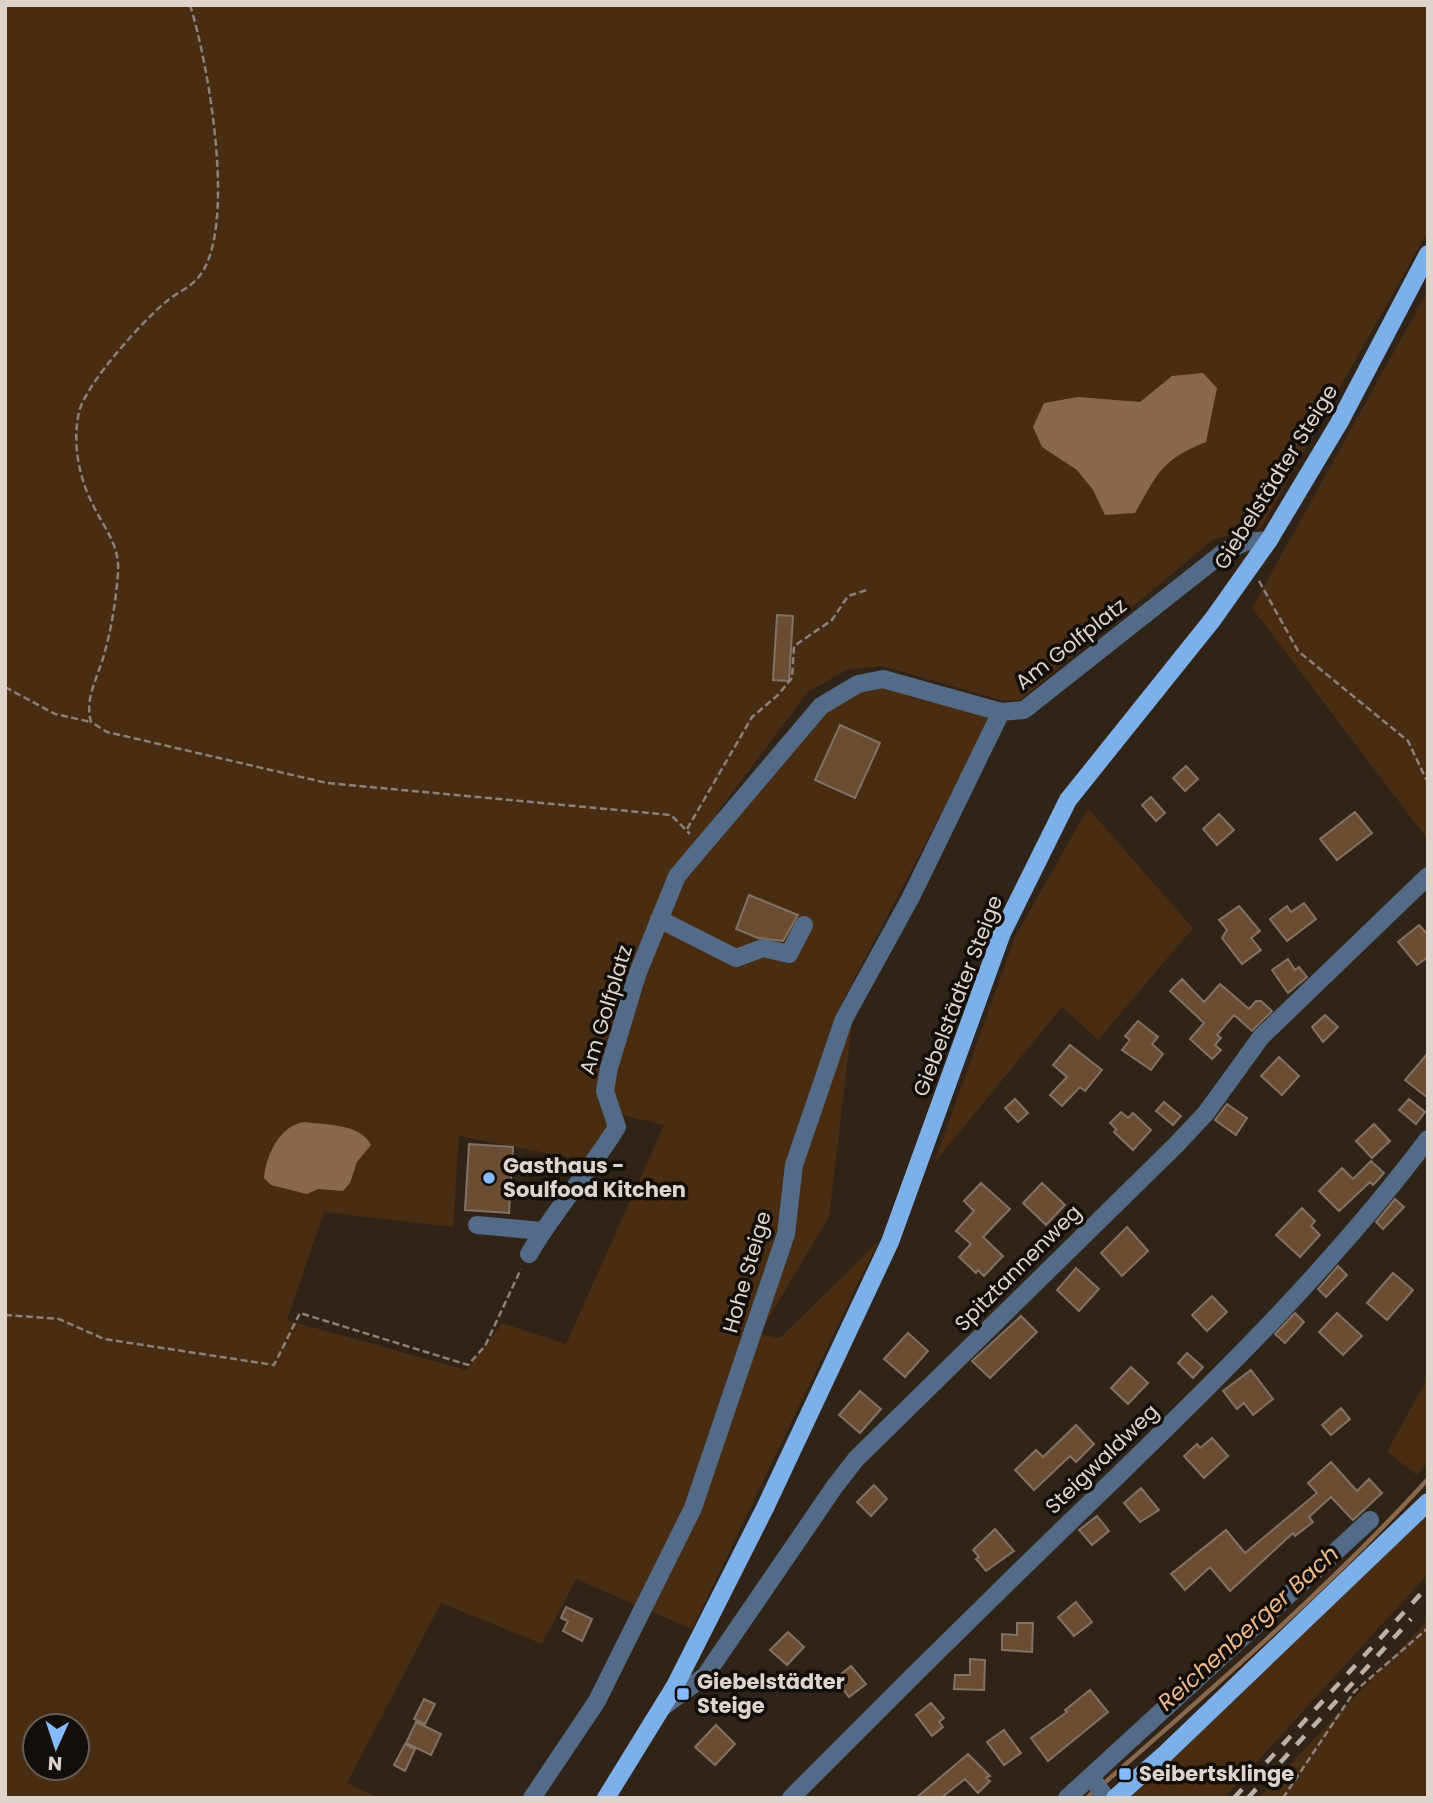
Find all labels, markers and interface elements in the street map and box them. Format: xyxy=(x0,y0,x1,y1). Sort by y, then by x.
street label: Giebelstädter Steige xyxy=(1207,379,1344,575)
street label: Am Golfplatz xyxy=(1009,591,1132,696)
street label: Giebelstädter Steige xyxy=(906,891,1009,1101)
street label: Am Golfplatz xyxy=(572,942,639,1078)
place label: Gasthaus - Soulfood Kitchen xyxy=(503,1151,686,1204)
marker: Gasthaus - Soulfood Kitchen xyxy=(481,1170,497,1186)
street label: Spitztannenweg xyxy=(948,1198,1087,1337)
street label: Hohe Steige xyxy=(715,1208,778,1336)
street label: Steigwaldweg xyxy=(1039,1397,1165,1520)
water label: Reichenberger Bach xyxy=(1151,1538,1345,1718)
place label: Giebelstädter Steige xyxy=(697,1667,845,1720)
marker: Giebelstädter Steige xyxy=(675,1686,691,1702)
north arrow xyxy=(21,1712,91,1782)
text: N xyxy=(47,1750,63,1777)
place label: Seibertsklinge xyxy=(1139,1759,1294,1788)
marker: Seibertsklinge xyxy=(1117,1766,1133,1782)

